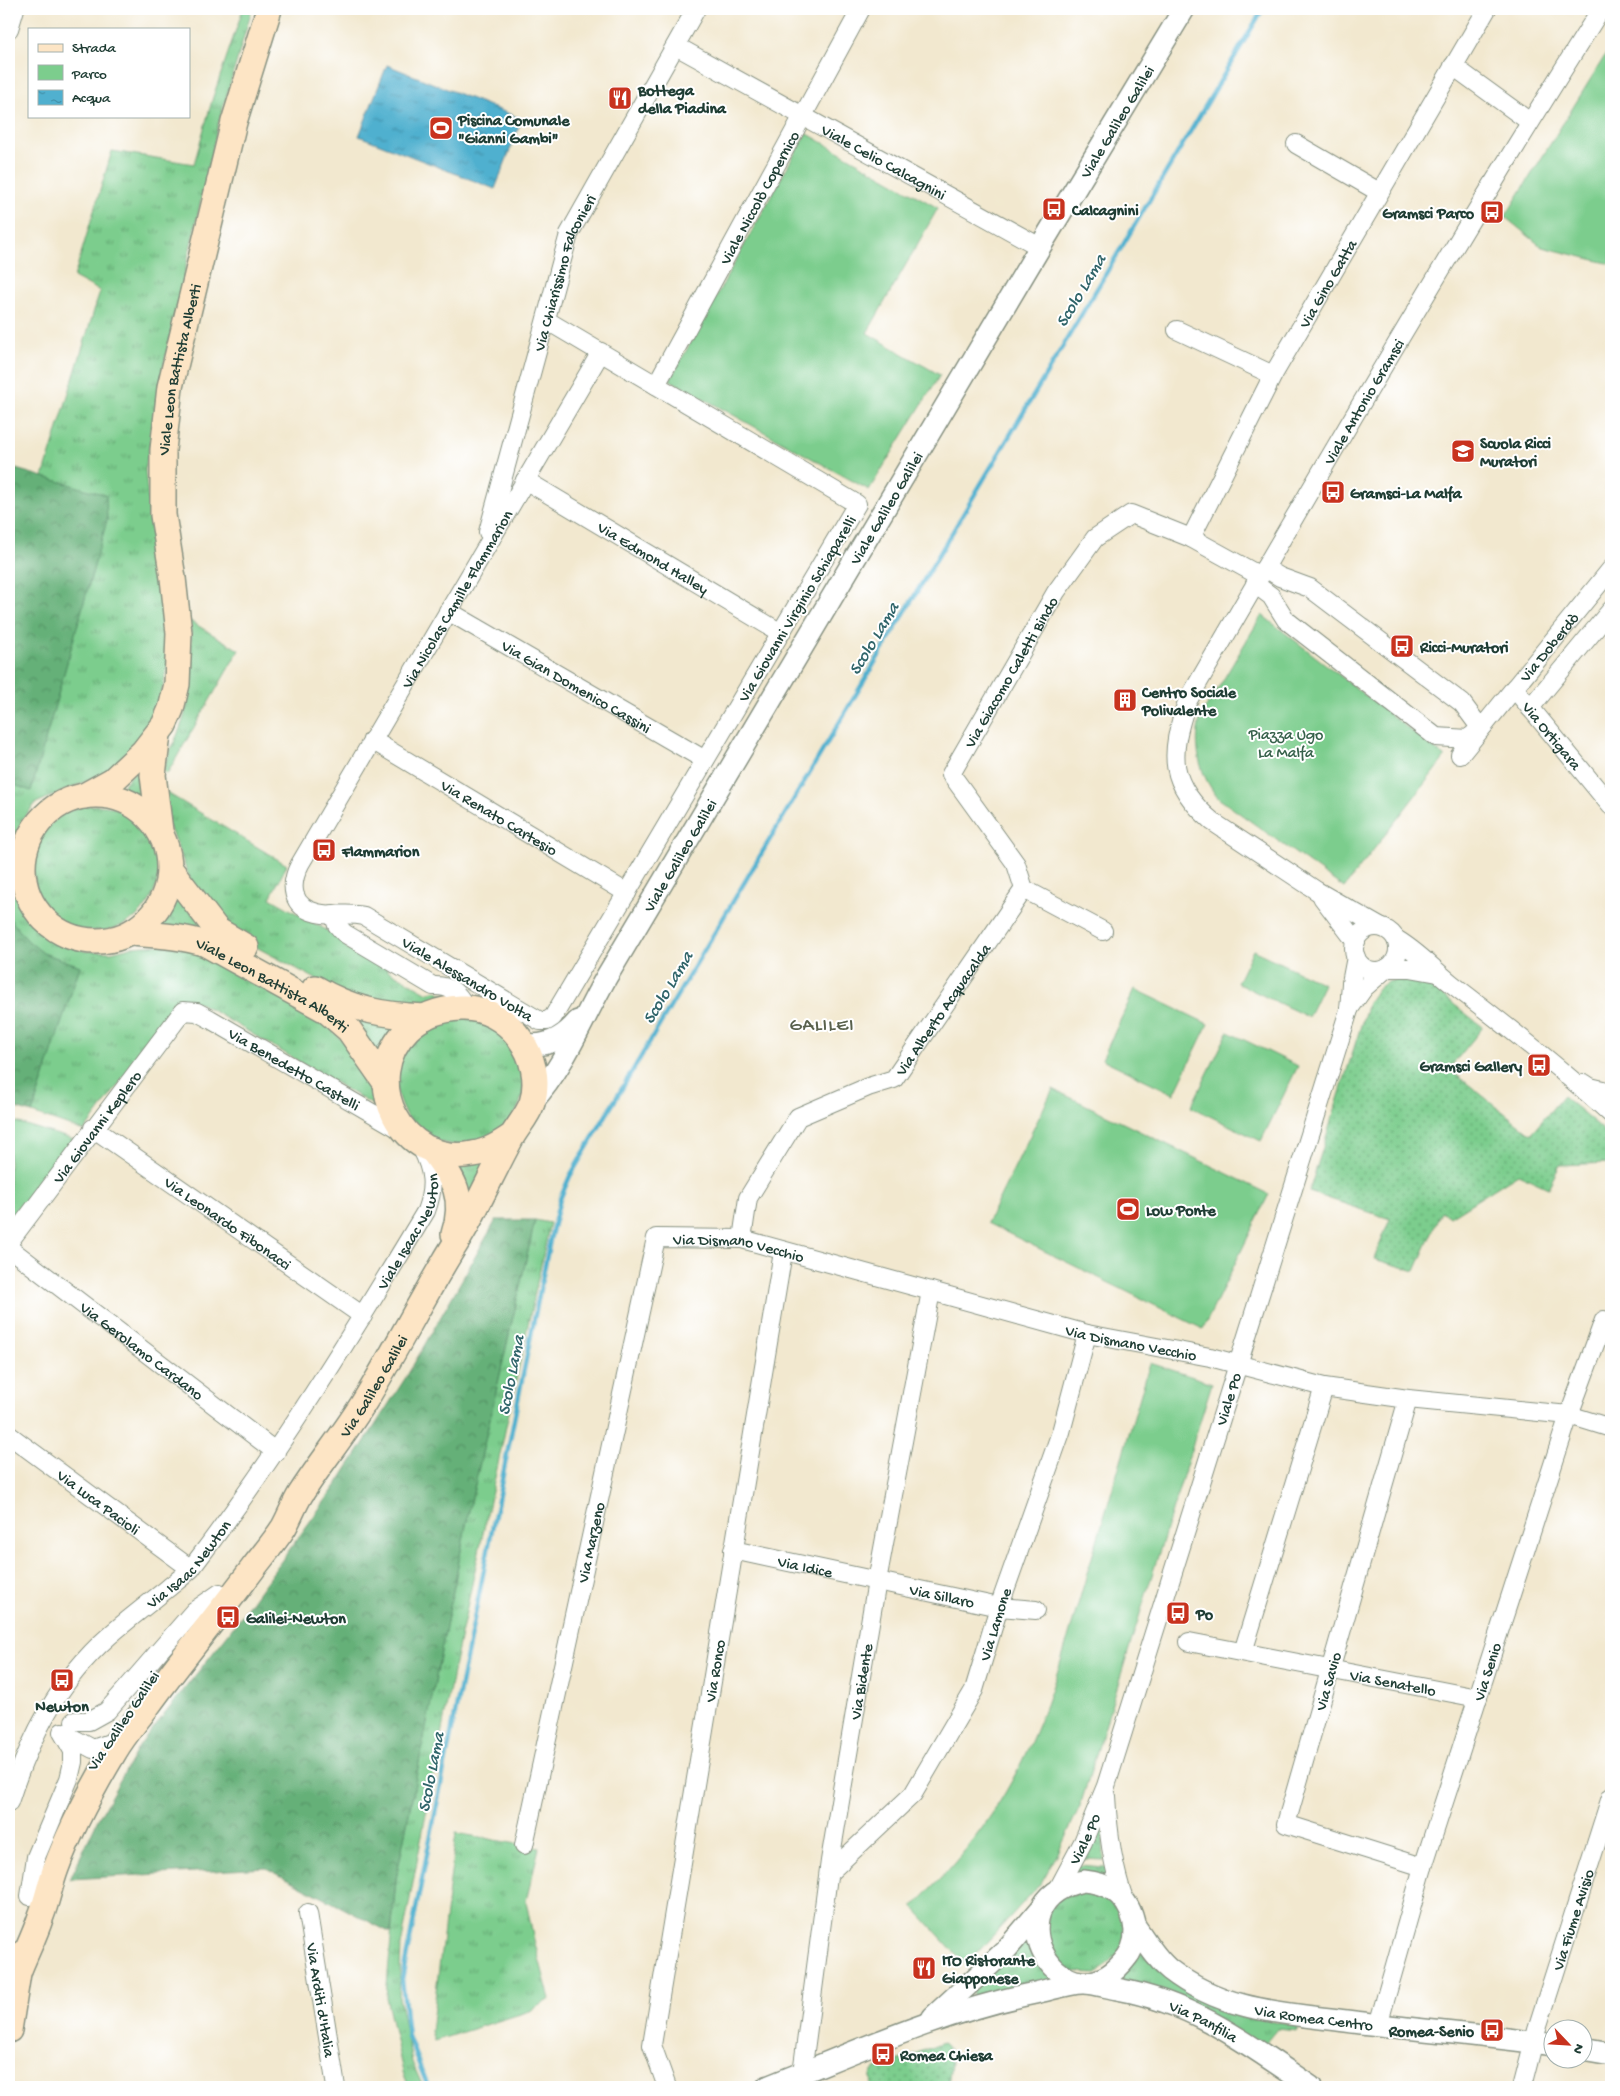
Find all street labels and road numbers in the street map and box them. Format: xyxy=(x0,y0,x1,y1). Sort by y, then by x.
street label: Viale Galileo Galilei xyxy=(1077,63,1160,184)
street label: Viale Celio Calcagnini xyxy=(816,122,948,206)
street label: Viale Niccolò Copernico xyxy=(717,129,806,270)
street label: Via Chiarissimo Falconieri xyxy=(531,192,602,355)
street label: Via Gino Gatta xyxy=(1296,236,1364,333)
street label: Viale Leon Battista Alberti xyxy=(157,282,208,456)
street label: Viale Antonio Gramsci xyxy=(1321,337,1410,470)
street label: Viale Galileo Galilei xyxy=(847,449,929,570)
street label: Via Nicolas Camille Flammarion xyxy=(399,507,519,694)
street label: Via Giovanni Virginio Schiaparelli xyxy=(735,513,862,707)
street label: Via Edmond Halley xyxy=(592,519,711,601)
street label: Via Giacomo Caletti Bindo xyxy=(962,594,1064,753)
street label: Via Doberdò xyxy=(1517,610,1585,688)
street label: Via Gian Domenico Cassini xyxy=(496,637,653,740)
street label: Via Ortigara xyxy=(1516,699,1584,776)
street label: Via Renato Cartesio xyxy=(435,777,560,862)
street label: Viale Galileo Galilei xyxy=(641,797,723,917)
street label: Viale Alessandro Volta xyxy=(396,934,536,1028)
street label: Viale Leon Battista Alberti xyxy=(192,935,351,1038)
street label: Via Alberto Acquacalda xyxy=(892,940,997,1081)
street label: Via Benedetto Castelli xyxy=(223,1025,362,1117)
street label: Via Giovanni Keplero xyxy=(50,1068,148,1189)
street label: Viale Isaac Newton xyxy=(374,1172,445,1295)
street label: Via Leonardo Fibonacci xyxy=(158,1174,294,1276)
street label: Via Dismano Vecchio xyxy=(672,1232,806,1269)
street label: Via Gerolamo Cardano xyxy=(74,1299,206,1406)
street label: Via Dismano Vecchio xyxy=(1062,1322,1198,1367)
street label: Via Galileo Galilei xyxy=(337,1333,414,1443)
street label: Viale Po xyxy=(1213,1371,1248,1429)
street label: Via Luca Pacioli xyxy=(51,1467,142,1541)
street label: Via Marzeno xyxy=(575,1501,611,1586)
street label: Via Isaac Newton xyxy=(143,1517,237,1615)
street label: Via Idice xyxy=(775,1554,834,1584)
street label: Via Sillaro xyxy=(906,1582,976,1614)
street label: Via Lamone xyxy=(977,1585,1018,1665)
street label: Via Ronco xyxy=(703,1639,732,1705)
street label: Via Senio xyxy=(1471,1641,1508,1705)
street label: Via Bidente xyxy=(848,1642,879,1722)
street label: Via Savio xyxy=(1313,1650,1348,1714)
street label: Via Senatello xyxy=(1347,1667,1437,1703)
street label: Via Galileo Galilei xyxy=(84,1669,165,1776)
street label: Viale Po xyxy=(1066,1811,1107,1870)
street label: Via Fiume Avisio xyxy=(1550,1867,1600,1974)
street label: Via Arditi d'Italia xyxy=(300,1941,337,2060)
street label: Via Panfilia xyxy=(1165,1998,1241,2049)
street label: Via Romea Centro xyxy=(1251,2002,1374,2037)

